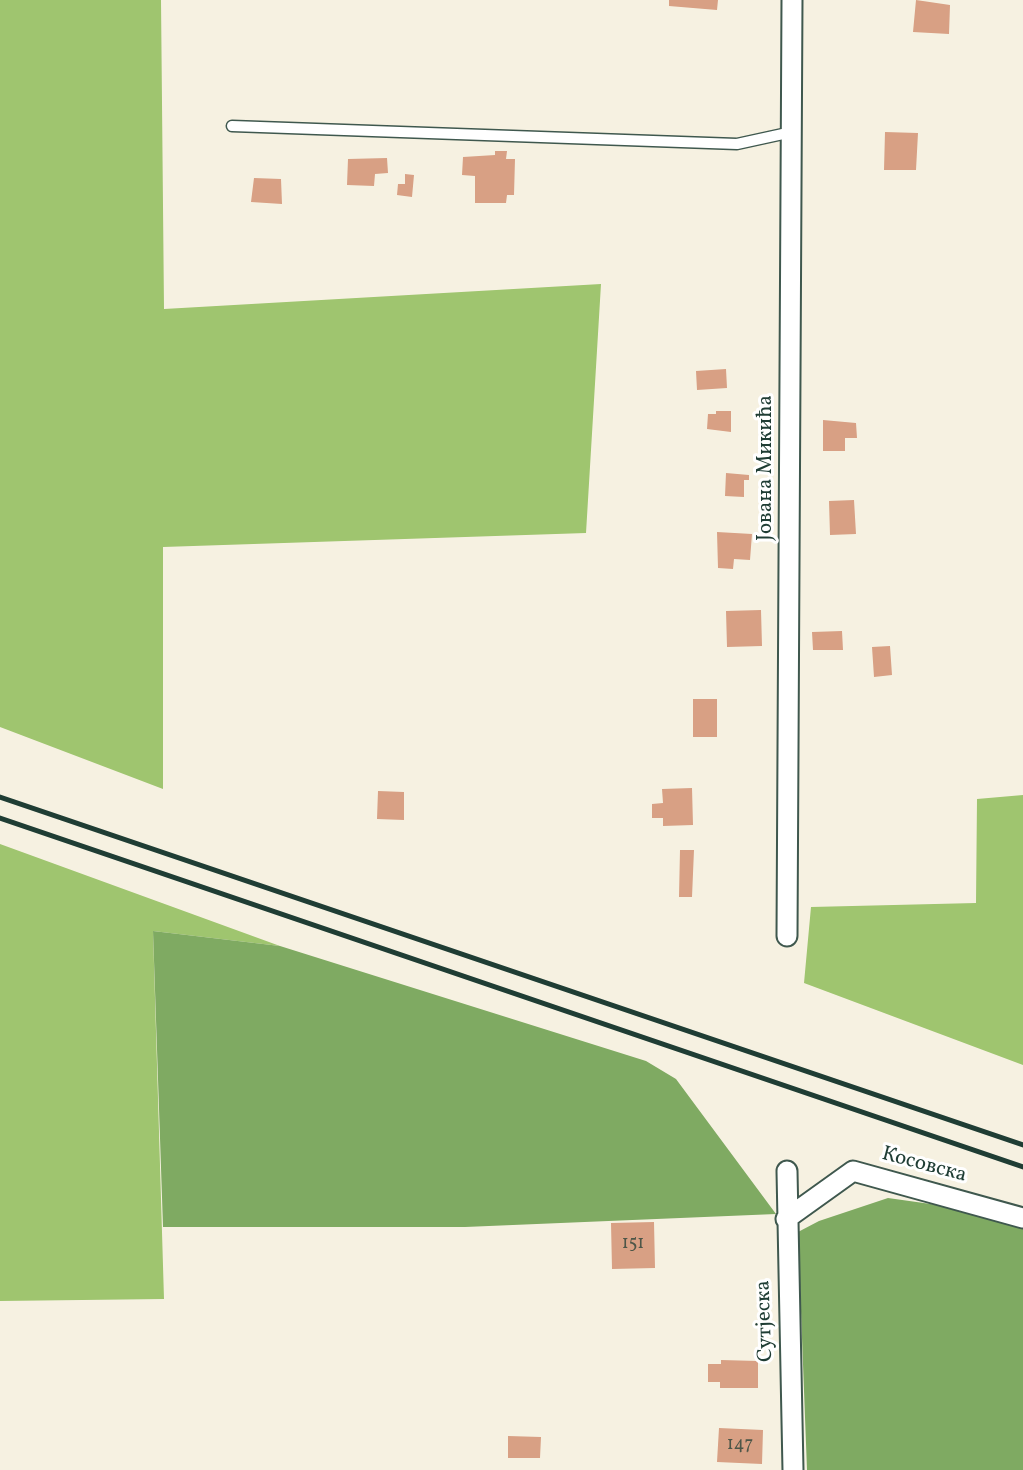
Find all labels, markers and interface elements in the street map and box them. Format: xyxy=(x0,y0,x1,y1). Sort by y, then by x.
street label: Јована Микића xyxy=(754,395,780,541)
street label: Косовска xyxy=(879,1143,969,1189)
house number: 151 xyxy=(622,1234,644,1256)
street label: Сутјеска xyxy=(752,1280,780,1362)
house number: 147 xyxy=(727,1435,753,1457)

